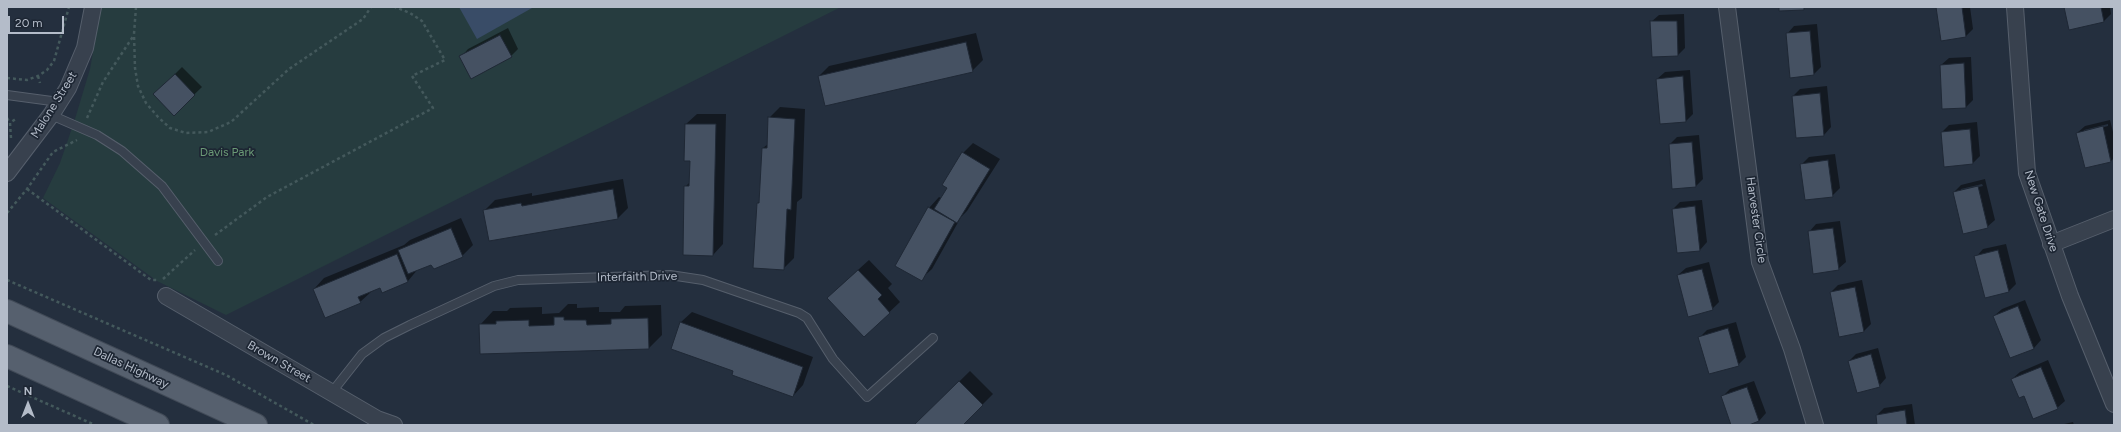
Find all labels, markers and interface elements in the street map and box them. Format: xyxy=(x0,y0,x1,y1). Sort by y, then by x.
scale bar xyxy=(10,8,66,34)
text: 20 m xyxy=(15,16,43,30)
street label: Malone Street xyxy=(28,69,80,141)
park label: Davis Park xyxy=(200,145,254,159)
street label: New Gate Drive xyxy=(2021,168,2061,254)
street label: Harvester Circle xyxy=(1743,176,1769,264)
street label: Interfaith Drive xyxy=(597,269,677,285)
street label: Brown Street xyxy=(245,338,313,386)
street label: Dallas Highway xyxy=(91,344,171,392)
north arrow xyxy=(8,384,48,424)
text: N xyxy=(24,385,32,398)

